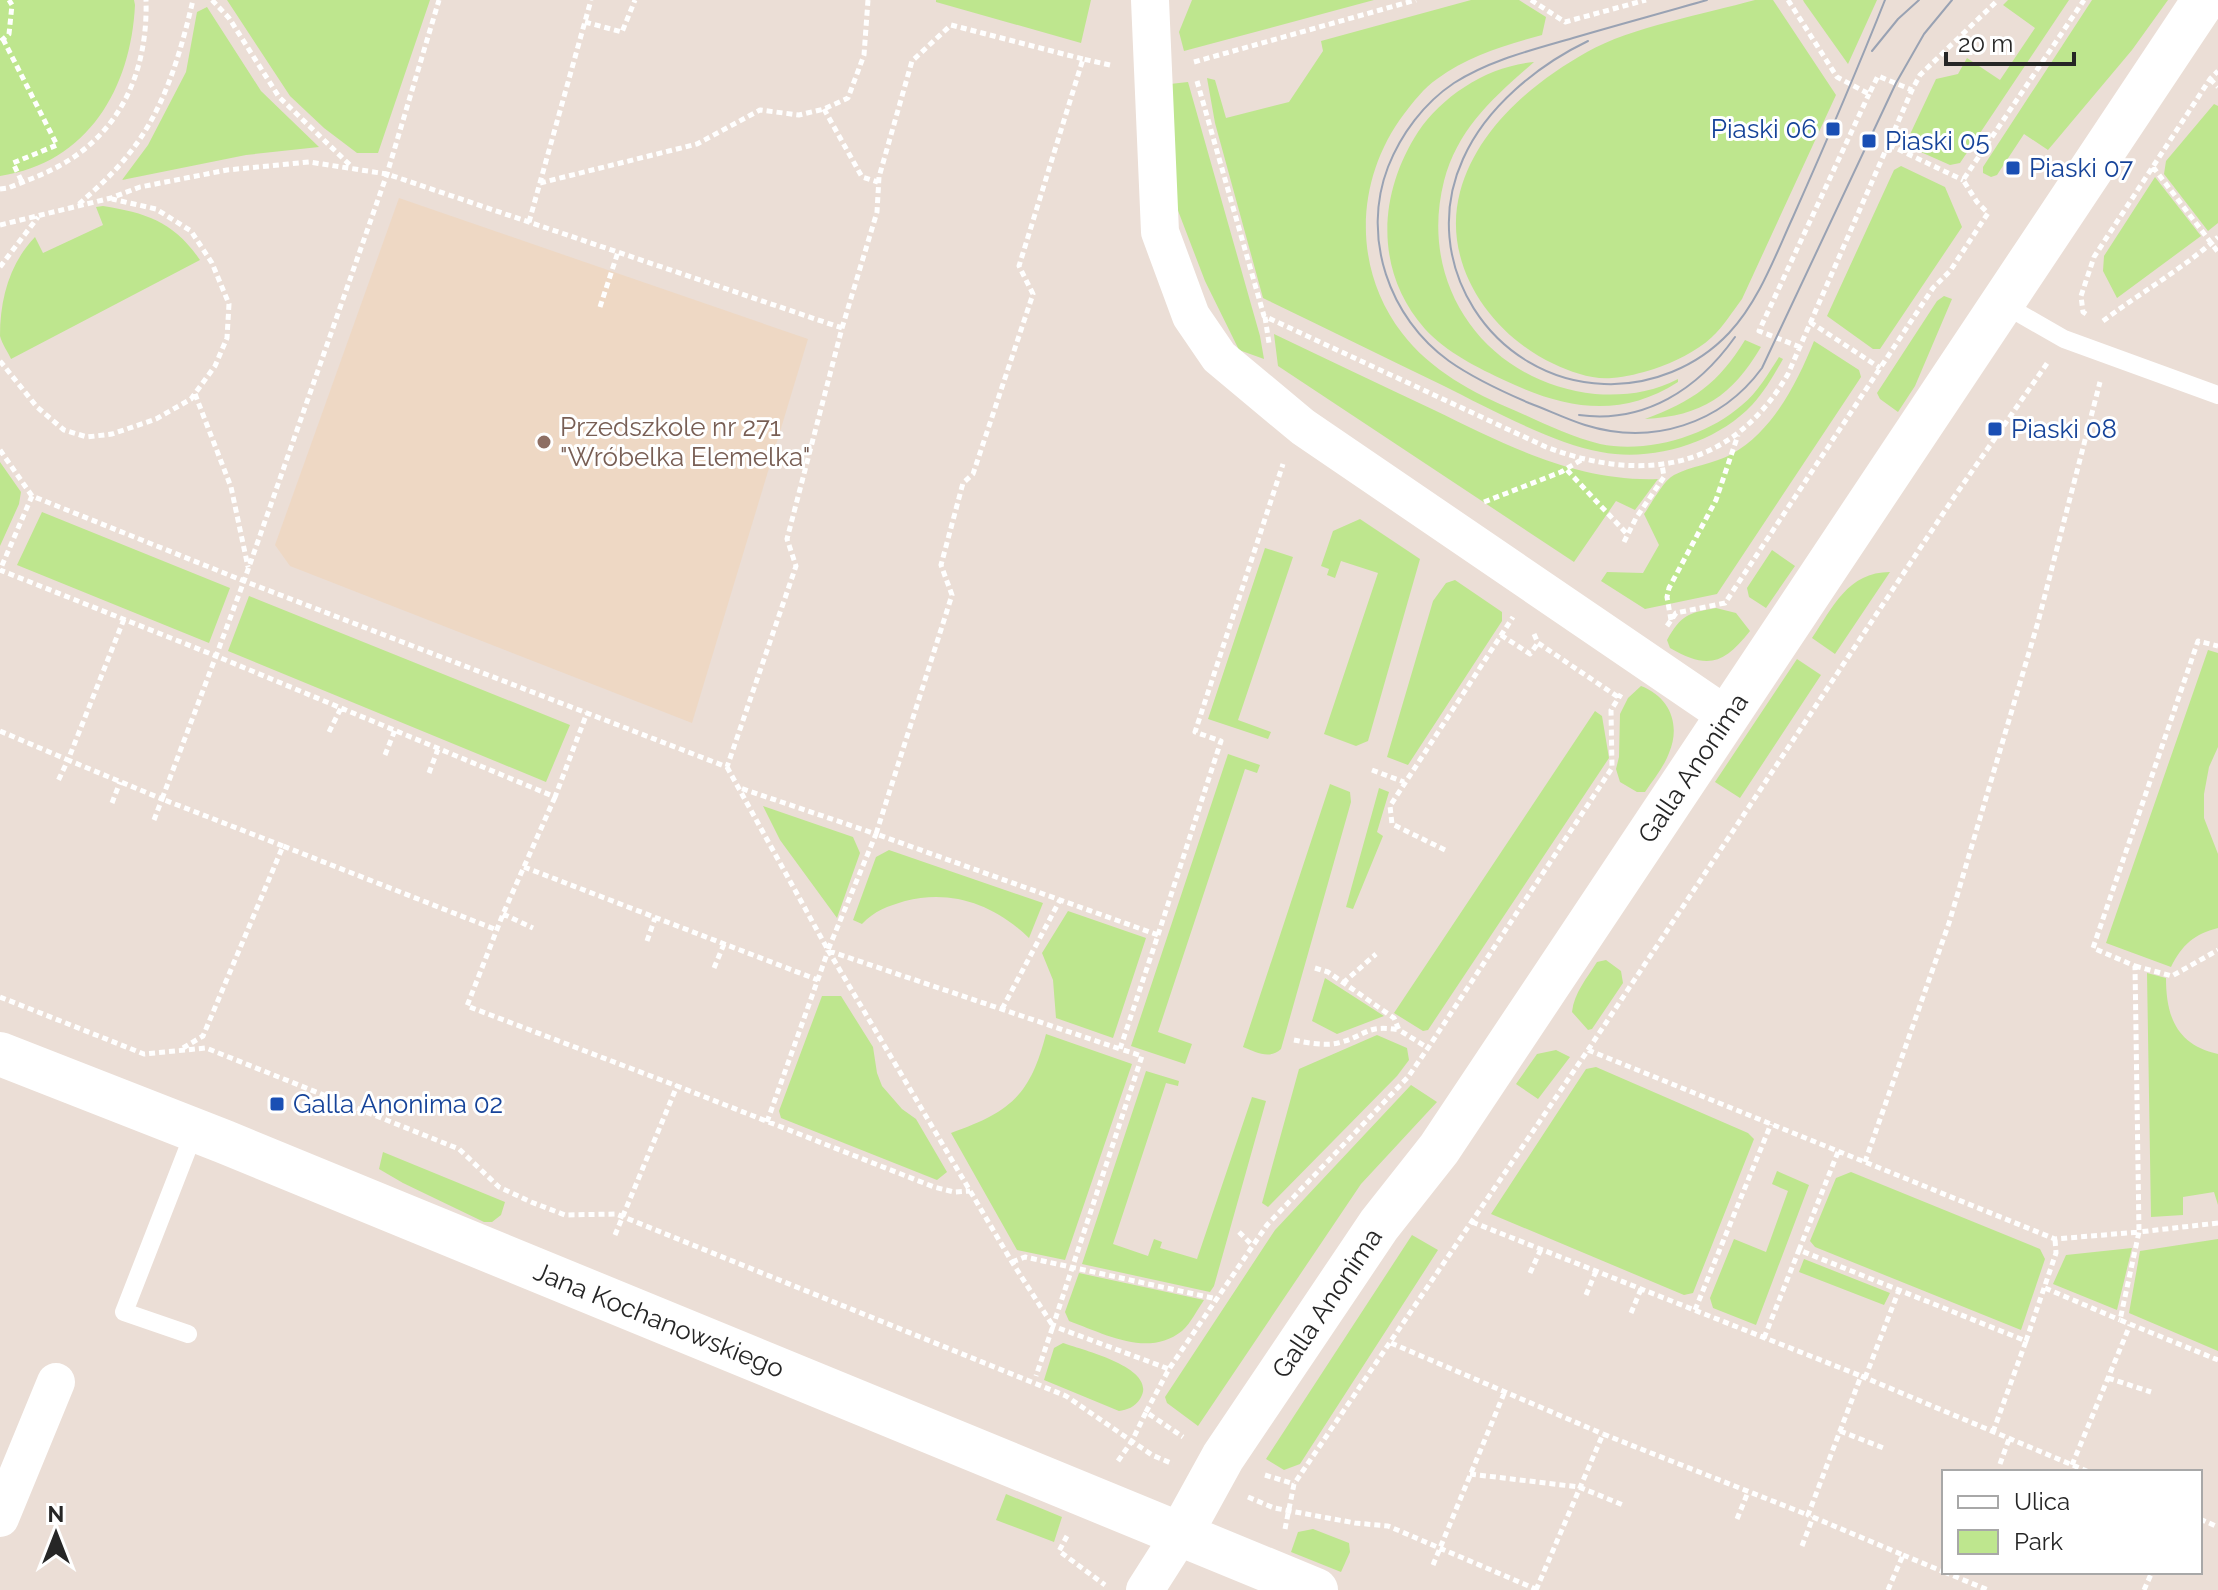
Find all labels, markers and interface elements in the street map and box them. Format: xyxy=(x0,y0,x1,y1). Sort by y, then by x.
scale bar xyxy=(1946,16,2074,66)
text: 20 m xyxy=(1958,29,2013,58)
place label: Piaski 06 xyxy=(1711,114,1817,144)
marker: Piaski 06 xyxy=(1824,120,1842,138)
place label: Piaski 05 xyxy=(1885,126,1990,156)
marker: Piaski 05 xyxy=(1860,132,1878,150)
place label: Piaski 07 xyxy=(2029,153,2133,183)
marker: Piaski 07 xyxy=(2004,159,2022,177)
place label: Przedszkole nr 271 "Wróbelka Elemelka" xyxy=(560,412,810,472)
place label: Piaski 08 xyxy=(2011,414,2117,444)
marker: Piaski 08 xyxy=(1986,420,2004,438)
marker: Przedszkole nr 271 "Wróbelka Elemelka" xyxy=(535,433,553,451)
street label: Galla Anonima xyxy=(1632,687,1754,849)
place label: Galla Anonima 02 xyxy=(293,1089,503,1119)
marker: Galla Anonima 02 xyxy=(268,1095,286,1113)
street label: Galla Anonima xyxy=(1266,1222,1388,1384)
street label: Jana Kochanowskiego xyxy=(530,1256,788,1384)
legend xyxy=(1942,1470,2202,1574)
text: Ulica xyxy=(2014,1487,2070,1516)
north arrow xyxy=(16,1494,96,1574)
text: N xyxy=(48,1501,64,1527)
text: Park xyxy=(2014,1527,2063,1556)

